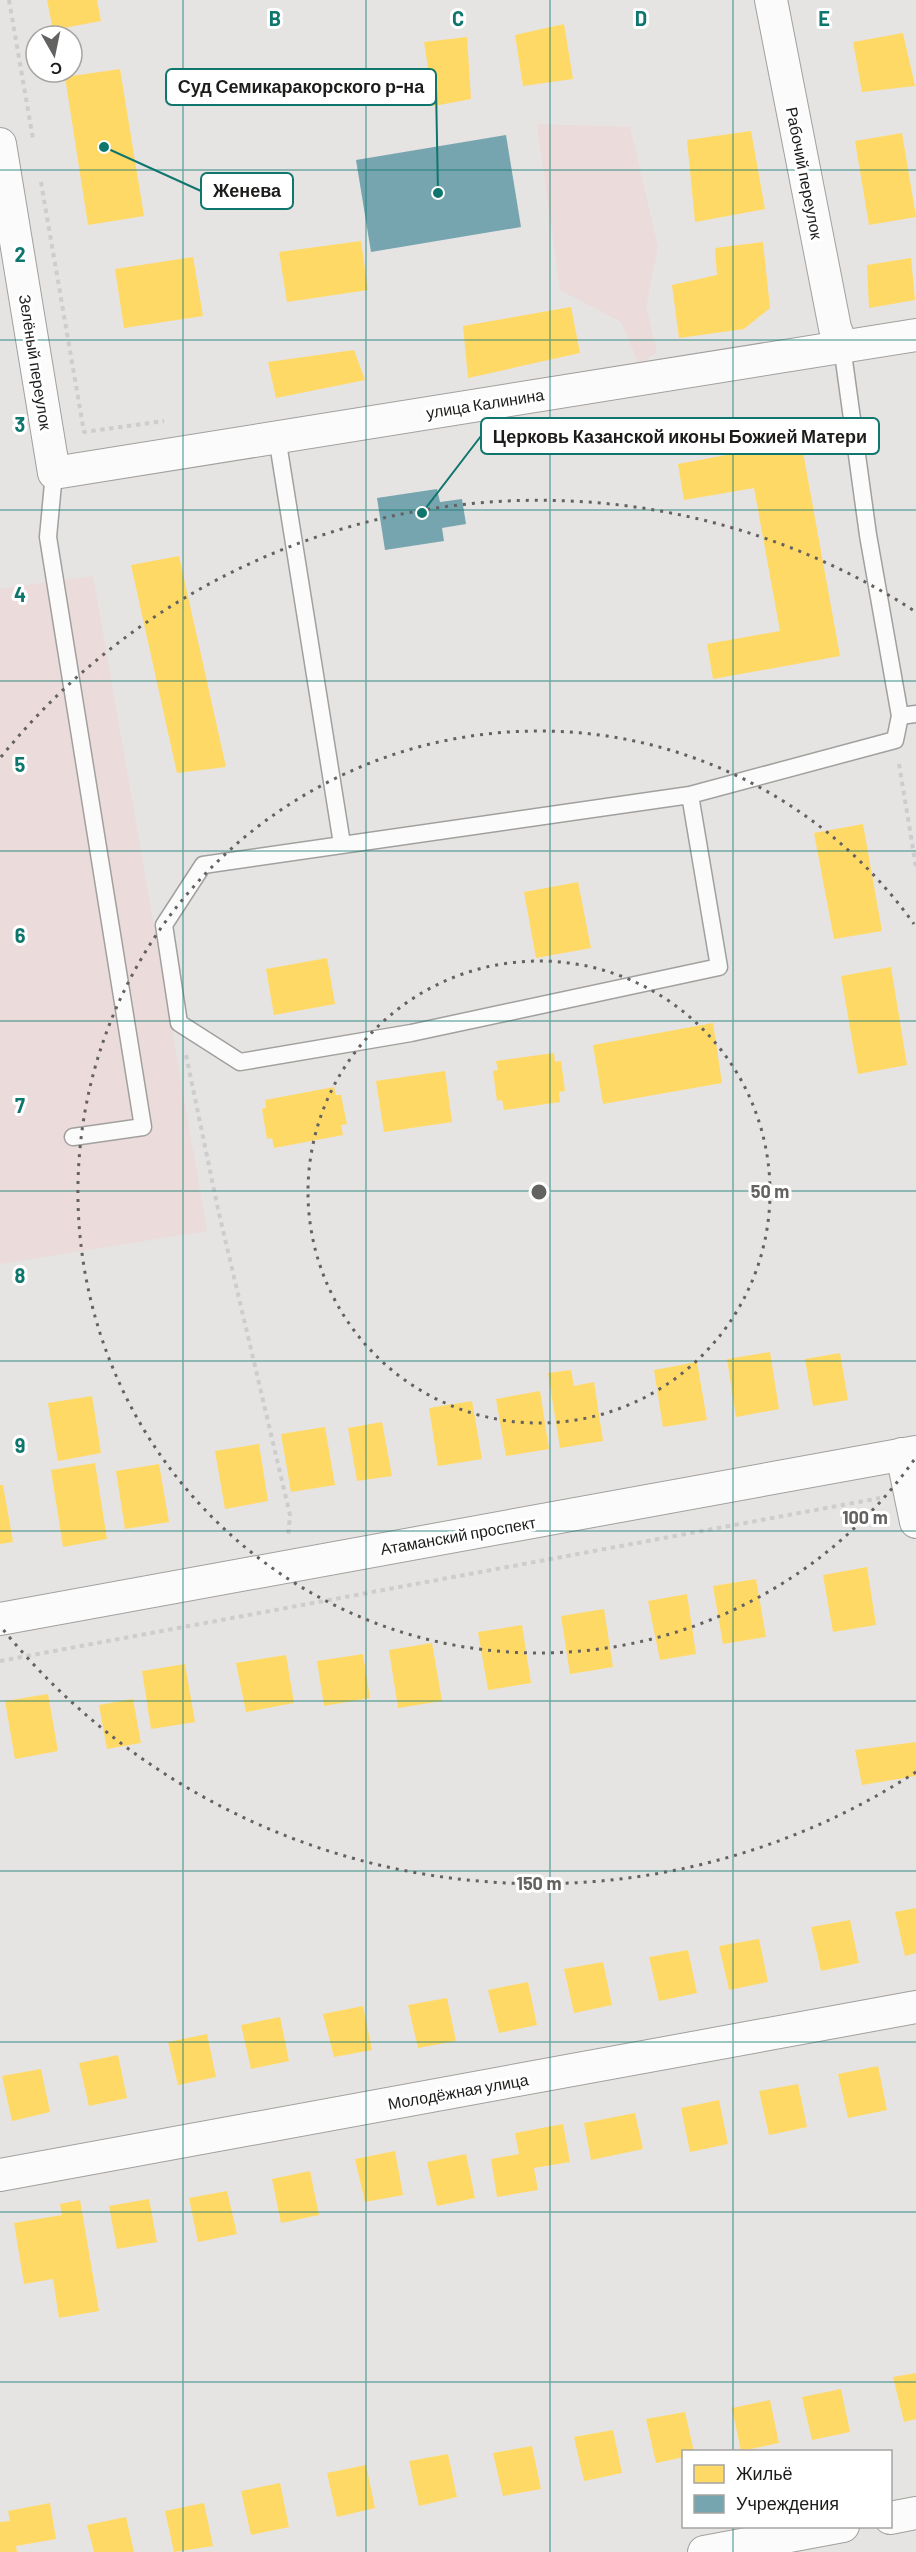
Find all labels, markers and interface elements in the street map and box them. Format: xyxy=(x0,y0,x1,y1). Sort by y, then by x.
text: B xyxy=(269,6,281,30)
text: C xyxy=(452,6,464,30)
text: D xyxy=(635,6,647,30)
text: E xyxy=(818,6,830,30)
north arrow xyxy=(24,24,84,84)
text: С xyxy=(49,59,64,80)
callout: Суд Семикаракорского р-на xyxy=(166,69,436,105)
text: Суд Семикаракорского р-на xyxy=(178,75,425,97)
street label: Рабочий переулок xyxy=(783,105,827,242)
callout: Женева xyxy=(201,173,293,209)
text: Женева xyxy=(212,179,282,201)
text: 2 xyxy=(14,242,26,266)
street label: Зелёный переулок xyxy=(16,293,56,432)
street label: улица Калинина xyxy=(425,384,545,422)
text: 3 xyxy=(15,412,25,436)
callout: Церковь Казанской иконы Божией Матери xyxy=(481,418,879,454)
text: Церковь Казанской иконы Божией Матери xyxy=(493,425,867,447)
text: 4 xyxy=(14,582,26,606)
text: 5 xyxy=(15,752,26,776)
text: 6 xyxy=(15,923,26,947)
text: 7 xyxy=(15,1093,25,1117)
text: 50 m xyxy=(751,1180,789,1202)
centre of rings xyxy=(529,1182,549,1202)
text: 8 xyxy=(15,1263,26,1287)
text: 9 xyxy=(15,1433,25,1457)
text: 100 m xyxy=(842,1506,888,1528)
street label: Атаманский проспект xyxy=(379,1512,538,1558)
text: 150 m xyxy=(517,1872,561,1894)
street label: Молодёжная улица xyxy=(386,2069,530,2113)
legend xyxy=(682,2450,892,2528)
text: Жильё xyxy=(736,2462,793,2484)
text: Учреждения xyxy=(736,2492,839,2514)

